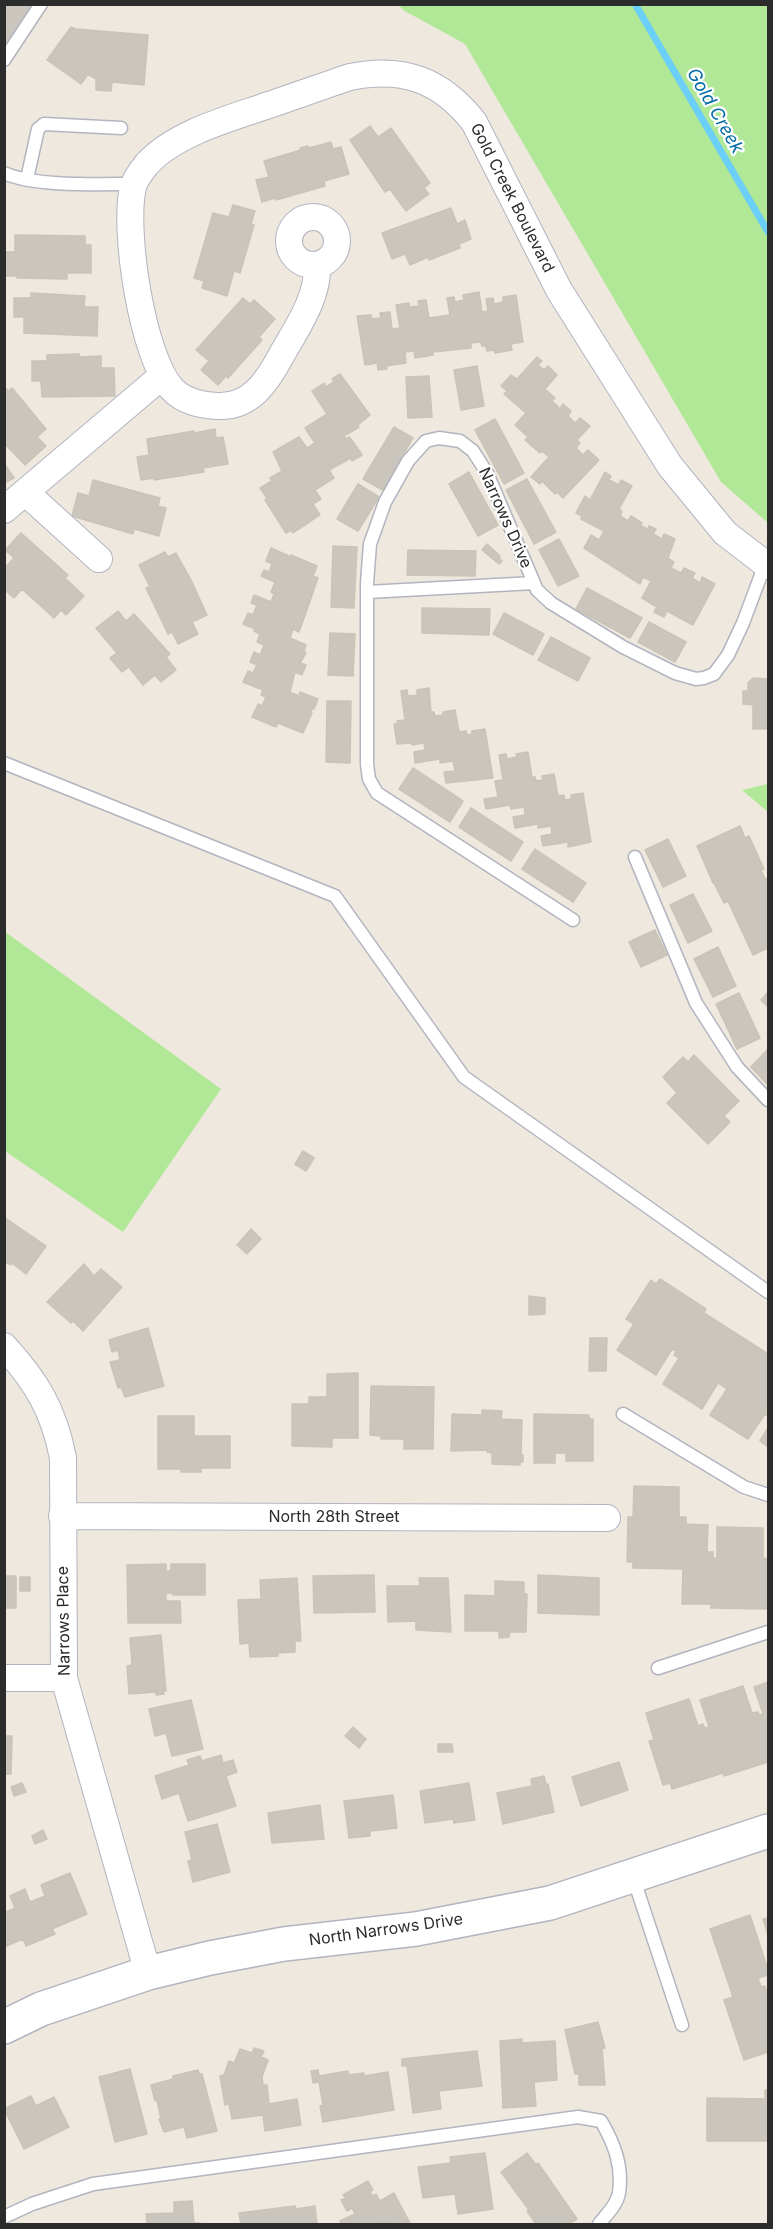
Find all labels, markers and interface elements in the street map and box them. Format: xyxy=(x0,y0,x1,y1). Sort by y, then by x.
water label: Gold Creek xyxy=(682,65,748,157)
street label: Gold Creek Boulevard xyxy=(466,120,558,276)
street label: Narrows Drive xyxy=(474,465,536,571)
street label: North 28th Street xyxy=(268,1507,400,1527)
street label: Narrows Place xyxy=(53,1566,75,1676)
street label: North Narrows Drive xyxy=(308,1910,464,1950)

